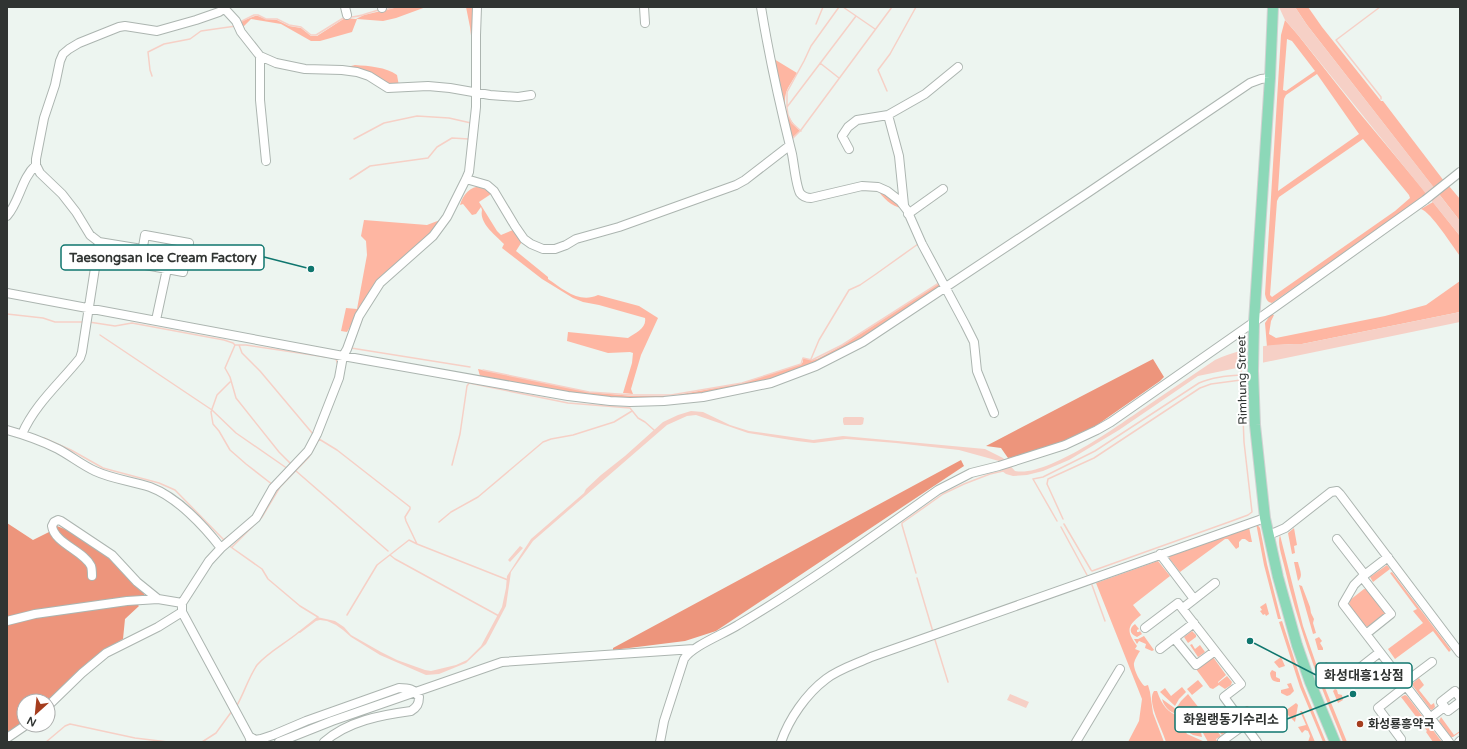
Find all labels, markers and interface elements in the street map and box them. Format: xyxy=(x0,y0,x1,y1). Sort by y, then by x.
callout: Taesongsan Ice Cream Factory xyxy=(61,245,264,270)
text: Taesongsan Ice Cream Factory xyxy=(68,250,257,266)
street label: Rimhung Street xyxy=(1234,335,1250,425)
callout: 화성대흥1상점 xyxy=(1316,663,1412,688)
text: 화성대흥1상점 xyxy=(1324,668,1404,684)
north arrow xyxy=(16,693,56,733)
callout: 화원랭동기수리소 xyxy=(1175,707,1287,732)
text: 화원랭동기수리소 xyxy=(1183,712,1279,728)
text: N xyxy=(25,714,39,729)
place label: 화성룡흥약국 xyxy=(1368,717,1434,731)
marker: 화성룡흥약국 xyxy=(1355,719,1365,729)

